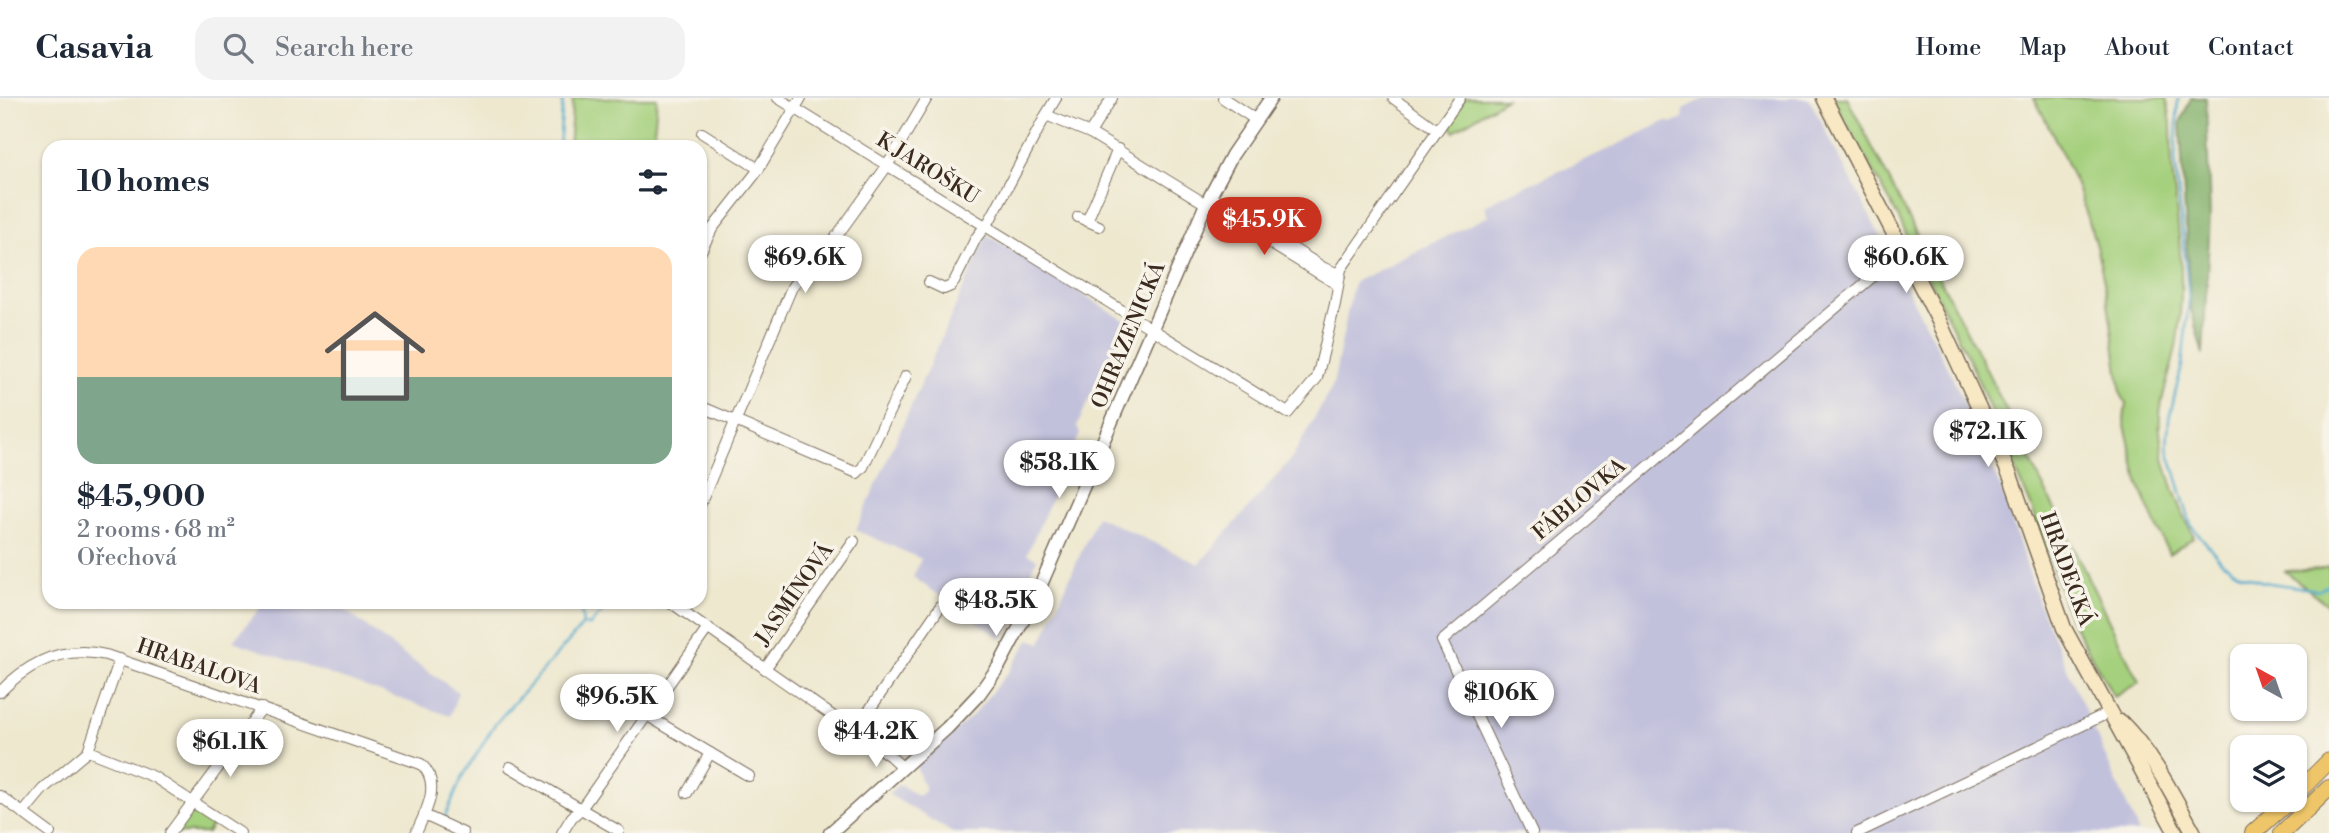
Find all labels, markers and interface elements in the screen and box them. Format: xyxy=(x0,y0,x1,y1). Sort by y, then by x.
search box xyxy=(195,17,685,80)
text: Casavia xyxy=(35,28,153,69)
icon: search xyxy=(219,29,257,67)
text: Search here xyxy=(275,32,414,64)
text: Home xyxy=(1916,33,1981,63)
text: Map xyxy=(2019,33,2067,63)
text: About xyxy=(2105,33,2170,63)
text: Contact xyxy=(2208,33,2294,63)
street label: K JAROŠKU xyxy=(871,125,986,211)
text: 10 homes xyxy=(77,163,210,201)
icon: filters xyxy=(634,163,672,201)
pin: $45.9K xyxy=(1207,198,1321,257)
text: $45.9K xyxy=(1223,206,1305,234)
pin: $69.6K xyxy=(748,236,862,295)
pin: $60.6K xyxy=(1849,236,1963,295)
text: $69.6K xyxy=(764,244,846,272)
text: $60.6K xyxy=(1864,244,1948,272)
street label: OHRAZENICKÁ xyxy=(1084,257,1172,413)
icon: home xyxy=(312,293,438,419)
pin: $72.1K xyxy=(1931,410,2045,469)
text: $72.1K xyxy=(1949,418,2027,446)
pin: $58.1K xyxy=(1002,440,1116,500)
text: $58.1K xyxy=(1020,449,1098,477)
street label: FÁBLOVKA xyxy=(1526,451,1632,546)
text: $45,900 xyxy=(77,478,205,516)
street label: HRADECKÁ xyxy=(2033,508,2101,631)
text: 2 rooms · 68 m² xyxy=(77,516,235,544)
street label: JASMÍNOVÁ xyxy=(748,537,840,652)
text: Ořechová xyxy=(77,544,177,572)
pin: $48.5K xyxy=(939,578,1053,638)
text: $48.5K xyxy=(955,587,1037,615)
street label: HRABALOVA xyxy=(133,634,265,701)
north arrow xyxy=(2230,644,2306,721)
map controls xyxy=(2230,644,2307,812)
pin: $106K xyxy=(1452,670,1550,730)
pin: $96.5K xyxy=(560,674,674,734)
text: $106K xyxy=(1464,679,1538,707)
text: $96.5K xyxy=(576,683,658,711)
pin: $44.2K xyxy=(819,710,933,769)
text: $44.2K xyxy=(834,718,918,746)
pin: $61.1K xyxy=(173,720,287,779)
text: $61.1K xyxy=(193,728,267,756)
button: layers xyxy=(2230,735,2307,812)

